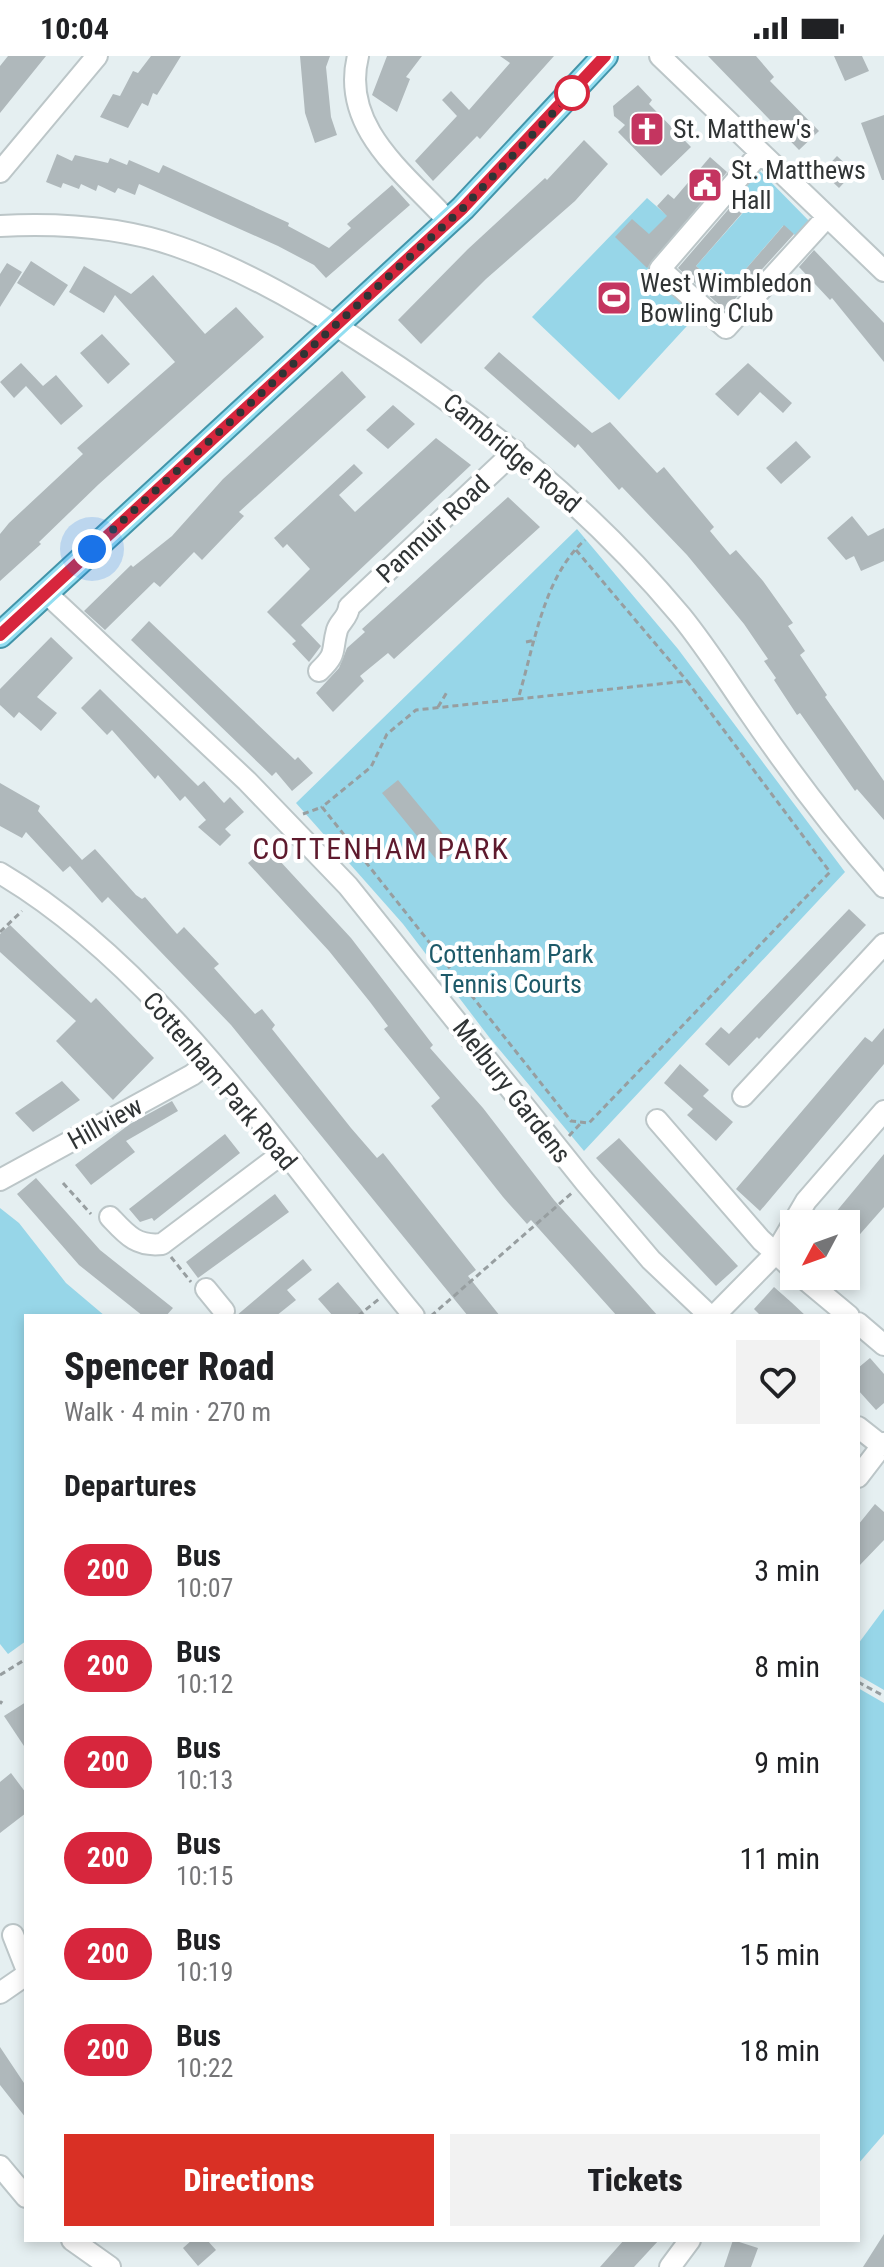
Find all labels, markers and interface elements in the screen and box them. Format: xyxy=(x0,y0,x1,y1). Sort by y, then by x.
text: 10:04 xyxy=(40,11,109,46)
unlabelled marker xyxy=(555,76,589,110)
church icon: St. Matthew's xyxy=(628,110,666,148)
place label: St. Matthew's xyxy=(673,114,812,144)
place label: St. Matthews Hall xyxy=(731,155,866,215)
public building icon: St. Matthews Hall xyxy=(686,166,724,204)
place label: West Wimbledon Bowling Club xyxy=(640,268,812,328)
sports icon: West Wimbledon Bowling Club xyxy=(595,279,633,317)
street label: Cambridge Road xyxy=(437,387,587,519)
street label: Panmuir Road xyxy=(370,469,496,589)
your location xyxy=(72,529,112,569)
district label: COTTENHAM PARK xyxy=(252,831,510,866)
park label: Cottenham Park Tennis Courts xyxy=(429,939,594,999)
street label: Cottenham Park Road xyxy=(137,986,303,1176)
street label: Melbury Gardens xyxy=(447,1014,577,1168)
street label: Hillview xyxy=(63,1090,147,1156)
north arrow xyxy=(780,1210,860,1290)
map controls xyxy=(780,1210,860,1290)
button: heart xyxy=(736,1340,820,1424)
text: Spencer Road xyxy=(64,1345,275,1389)
text: Walk · 4 min · 270 m xyxy=(64,1397,271,1427)
text: Departures xyxy=(64,1468,197,1503)
text: Bus xyxy=(176,1538,221,1573)
text: 200 xyxy=(87,1553,129,1586)
text: 3 min xyxy=(754,1553,820,1588)
text: 10:07 xyxy=(176,1573,233,1603)
text: Bus xyxy=(176,1634,221,1669)
text: 200 xyxy=(87,1649,129,1682)
text: 8 min xyxy=(754,1649,820,1684)
text: 10:12 xyxy=(176,1669,233,1699)
text: Bus xyxy=(176,1730,221,1765)
text: 200 xyxy=(87,1745,129,1778)
text: 9 min xyxy=(754,1745,820,1780)
text: 10:13 xyxy=(176,1765,233,1795)
text: Bus xyxy=(176,1826,221,1861)
text: 200 xyxy=(87,1841,129,1874)
text: 11 min xyxy=(739,1841,820,1876)
text: 10:15 xyxy=(176,1861,233,1891)
text: Bus xyxy=(176,1922,221,1957)
text: 200 xyxy=(87,1937,129,1970)
text: 15 min xyxy=(739,1937,820,1972)
text: 10:19 xyxy=(176,1957,233,1987)
text: Bus xyxy=(176,2018,221,2053)
text: 200 xyxy=(87,2033,129,2066)
text: 18 min xyxy=(739,2033,820,2068)
text: 10:22 xyxy=(176,2053,233,2083)
button: Directions xyxy=(64,2134,434,2226)
button: Tickets xyxy=(450,2134,820,2226)

